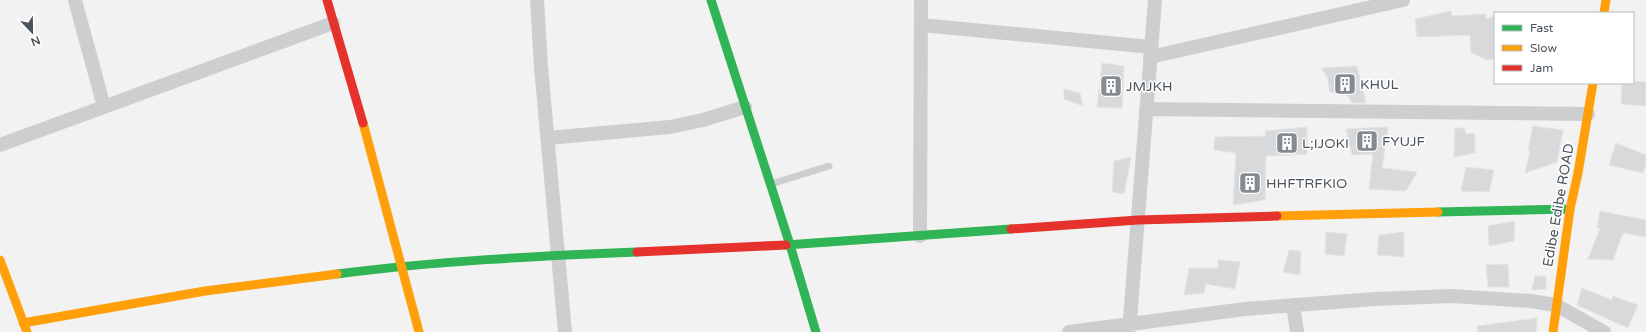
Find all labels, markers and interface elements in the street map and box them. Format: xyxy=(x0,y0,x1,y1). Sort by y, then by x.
north arrow xyxy=(12,12,52,52)
legend xyxy=(1494,12,1634,84)
text: Fast xyxy=(1530,21,1554,35)
text: N xyxy=(29,33,42,48)
text: Slow xyxy=(1530,41,1557,55)
text: Jam xyxy=(1530,61,1553,75)
building icon: KHUL xyxy=(1332,71,1358,97)
building icon: JMJKH xyxy=(1098,73,1124,99)
place label: KHUL xyxy=(1360,76,1399,93)
place label: JMJKH xyxy=(1126,78,1173,95)
building icon: FYUJF xyxy=(1354,128,1380,154)
building icon: L;IJOKI xyxy=(1274,130,1300,156)
place label: FYUJF xyxy=(1382,133,1426,150)
place label: L;IJOKI xyxy=(1302,135,1349,152)
street label: Edibe Edibe ROAD xyxy=(1539,142,1578,268)
building icon: HHFTRFKIO xyxy=(1237,170,1263,196)
place label: HHFTRFKIO xyxy=(1266,175,1347,192)

